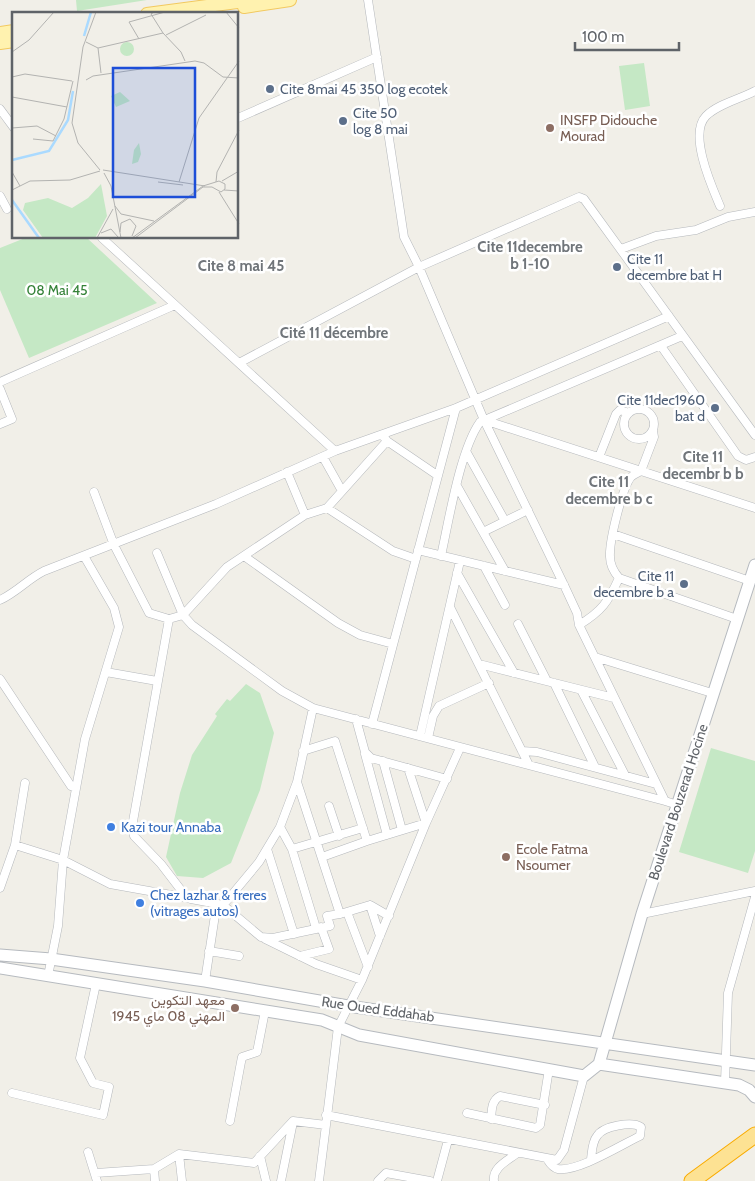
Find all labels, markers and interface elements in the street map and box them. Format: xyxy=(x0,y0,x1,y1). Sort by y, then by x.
inset map xyxy=(12,12,239,239)
scale bar xyxy=(575,20,679,52)
text: 100 m xyxy=(582,28,624,46)
place label: Cite 8mai 45 350 log ecotek xyxy=(280,80,448,98)
marker: Cite 8mai 45 350 log ecotek xyxy=(264,83,276,95)
place label: Cite 50 log 8 mai xyxy=(353,104,408,138)
place label: INSFP Didouche Mourad xyxy=(560,111,657,145)
marker: Cite 50 log 8 mai xyxy=(337,115,349,127)
marker: INSFP Didouche Mourad xyxy=(544,122,556,134)
district label: Cite 11decembre b 1-10 xyxy=(477,238,583,273)
place label: Cite 11 decembre bat H xyxy=(627,250,722,284)
district label: Cite 8 mai 45 xyxy=(198,257,284,275)
marker: Cite 11 decembre bat H xyxy=(611,261,623,273)
park label: 08 Mai 45 xyxy=(26,281,88,299)
district label: Cité 11 décembre xyxy=(280,324,389,342)
place label: Cite 11dec1960 bat d xyxy=(617,391,705,425)
marker: Cite 11dec1960 bat d xyxy=(709,402,721,414)
district label: Cite 11 decembr b b xyxy=(662,448,744,483)
district label: Cite 11 decembre b c xyxy=(565,473,653,508)
place label: Cite 11 decembre b a xyxy=(593,567,674,601)
marker: Cite 11 decembre b a xyxy=(678,578,690,590)
street label: Boulevard Bouzerad Hocine xyxy=(644,722,712,882)
place label: Kazi tour Annaba xyxy=(121,818,221,836)
marker: Kazi tour Annaba xyxy=(105,821,117,833)
place label: Ecole Fatma Nsoumer xyxy=(516,840,588,874)
marker: Ecole Fatma Nsoumer xyxy=(500,851,512,863)
place label: Chez lazhar & freres (vitrages autos) xyxy=(150,886,267,920)
marker: Chez lazhar & freres (vitrages autos) xyxy=(134,897,146,909)
place label: معهد التكوين المهني 08 ماي 1945 xyxy=(112,991,225,1028)
street label: Rue Oued Eddahab xyxy=(320,992,436,1026)
marker: معهد التكوين المهني 08 ماي 1945 xyxy=(229,1002,241,1014)

